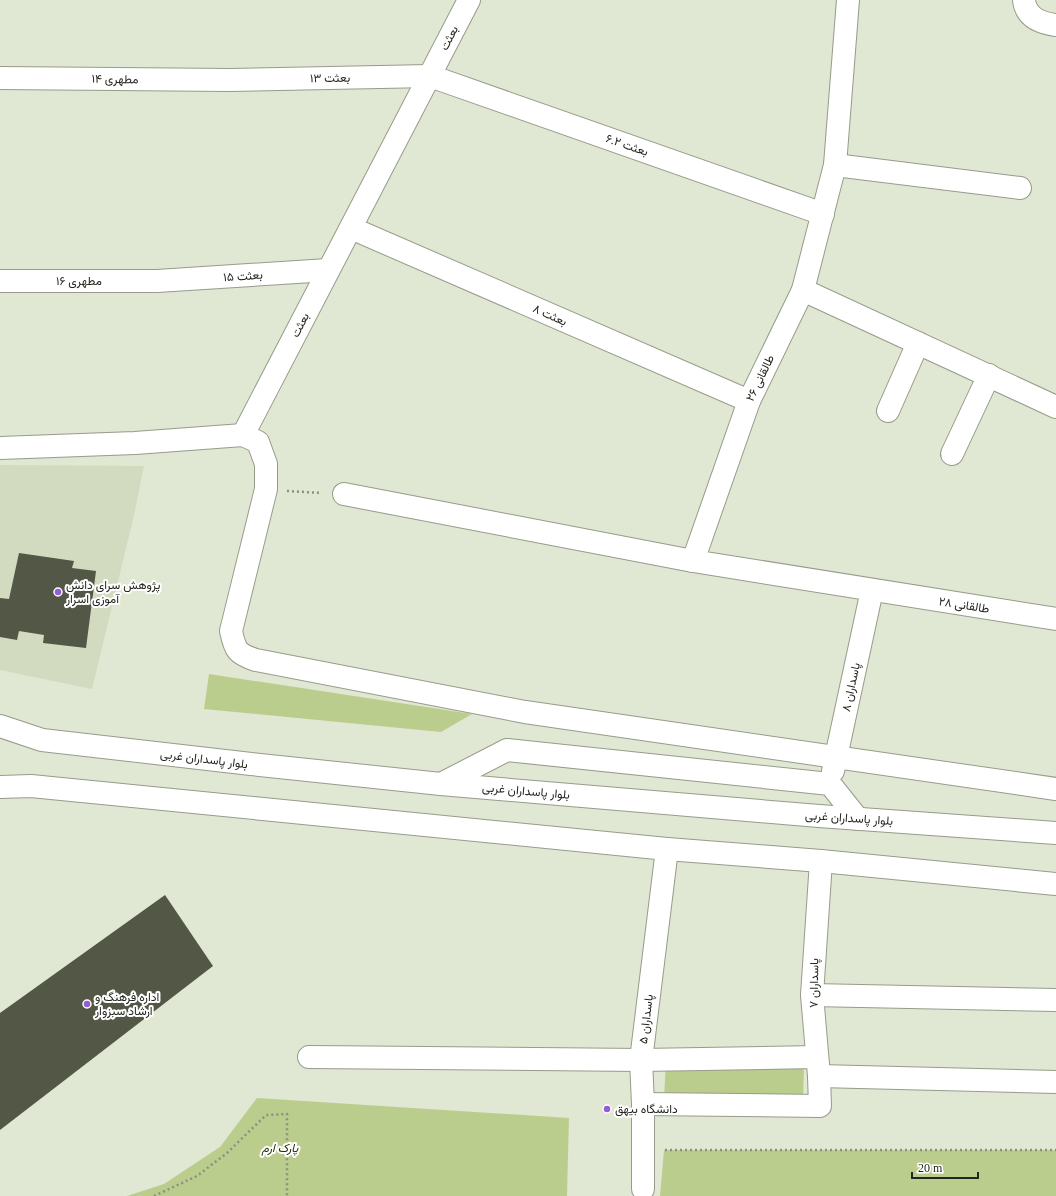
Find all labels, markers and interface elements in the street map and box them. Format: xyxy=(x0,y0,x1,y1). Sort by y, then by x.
street label: بعثت xyxy=(437,23,461,53)
street label: بعثت ۱۳ xyxy=(310,71,350,85)
street label: مطهری ۱۴ xyxy=(91,72,139,87)
street label: بعثت ۶.۲ xyxy=(604,131,650,159)
street label: بعثت ۱۵ xyxy=(223,268,263,284)
street label: مطهری ۱۶ xyxy=(56,274,102,289)
street label: بعثت ۸ xyxy=(531,301,569,329)
street label: بعثت xyxy=(288,310,312,340)
street label: طالقانی ۲۶ xyxy=(743,352,778,404)
place label: پژوهش سرای دانش آموزی اسرار xyxy=(65,578,160,607)
marker: پژوهش سرای دانش آموزی اسرار xyxy=(53,587,63,597)
street label: طالقانی ۲۸ xyxy=(938,594,991,617)
street label: پاسداران ۸ xyxy=(839,661,864,713)
street label: بلوار پاسداران غربی xyxy=(159,747,249,772)
street label: بلوار پاسداران غربی xyxy=(481,780,571,803)
street label: بلوار پاسداران غربی xyxy=(804,808,894,829)
street label: پاسداران ۷ xyxy=(807,958,822,1008)
place label: اداره فرهنگ و ارشاد سبزوار xyxy=(94,990,159,1019)
street label: پاسداران ۵ xyxy=(636,993,657,1045)
marker: اداره فرهنگ و ارشاد سبزوار xyxy=(82,999,92,1009)
place label: دانشگاه بیهق xyxy=(615,1102,678,1117)
marker: دانشگاه بیهق xyxy=(602,1104,612,1114)
park label: پارک ارم xyxy=(261,1141,298,1156)
scale bar xyxy=(912,1154,978,1180)
text: 20 m xyxy=(918,1161,943,1175)

